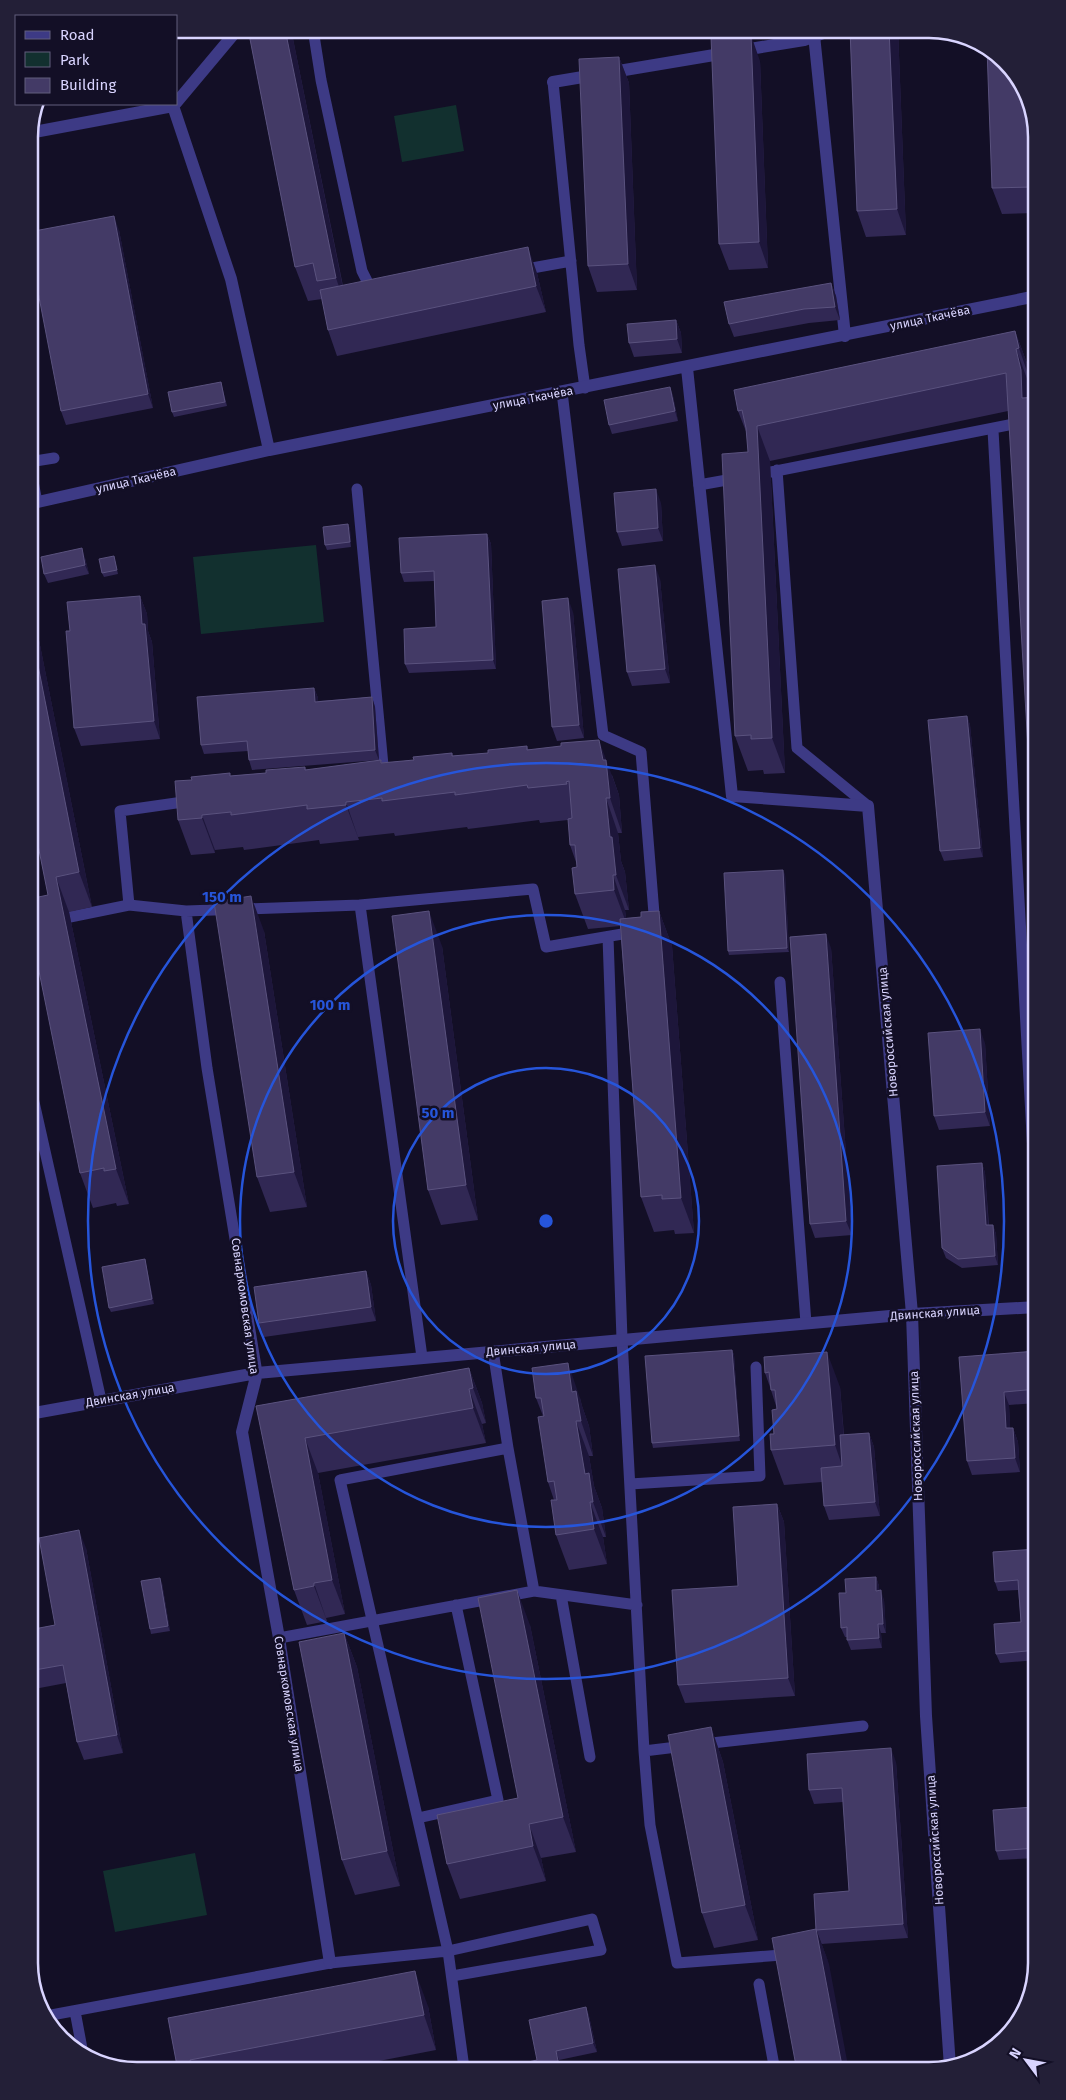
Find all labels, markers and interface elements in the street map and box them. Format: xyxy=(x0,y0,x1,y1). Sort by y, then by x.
legend xyxy=(15,15,178,105)
text: Road xyxy=(60,26,95,44)
text: Park xyxy=(60,51,90,69)
text: Building xyxy=(60,76,116,94)
street label: улица Ткачёва xyxy=(889,303,971,333)
street label: улица Ткачёва xyxy=(492,383,574,413)
street label: улица Ткачёва xyxy=(95,464,177,496)
text: 150 m xyxy=(202,888,242,906)
street label: Новороссийская улица xyxy=(875,967,901,1097)
text: 100 m xyxy=(310,996,350,1014)
text: 50 m xyxy=(421,1104,455,1122)
centre of rings xyxy=(537,1212,555,1230)
street label: Совнаркомовская улица xyxy=(229,1237,261,1375)
street label: Двинская улица xyxy=(889,1303,980,1323)
street label: Двинская улица xyxy=(485,1337,576,1359)
street label: Новороссийская улица xyxy=(907,1371,925,1501)
street label: Двинская улица xyxy=(84,1380,176,1410)
street label: Совнаркомовская улица xyxy=(271,1635,307,1773)
street label: Новороссийская улица xyxy=(923,1775,947,1905)
north arrow xyxy=(1001,2035,1051,2085)
text: N xyxy=(1006,2045,1025,2062)

